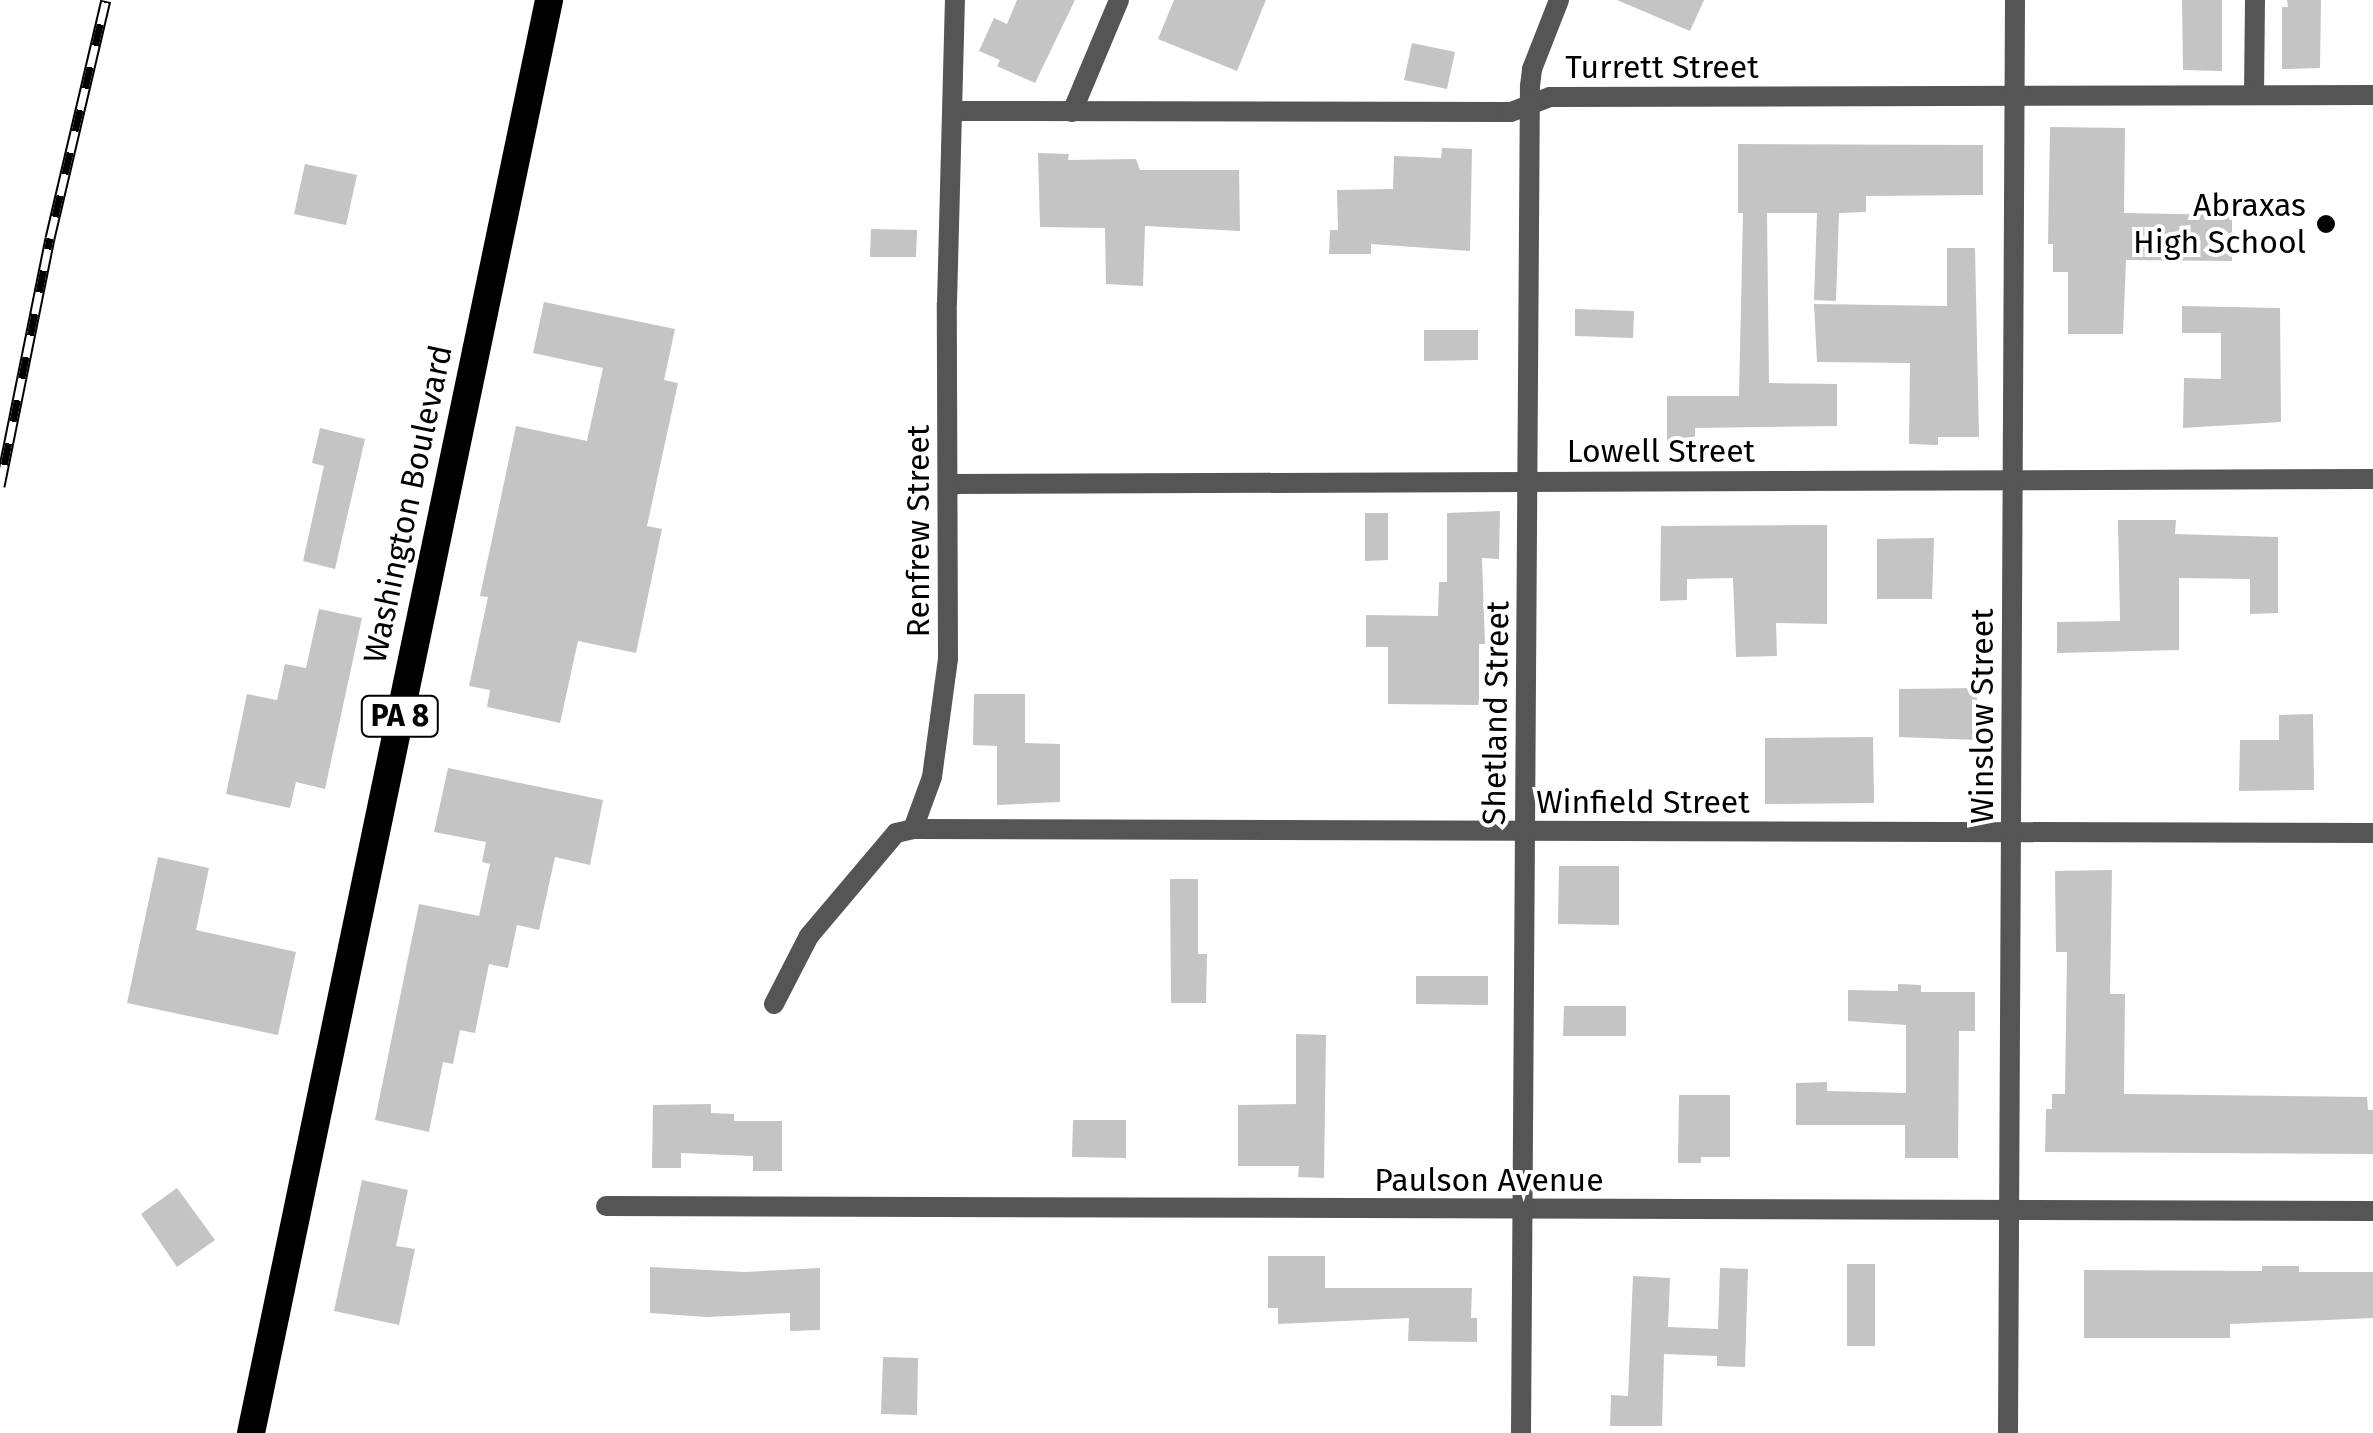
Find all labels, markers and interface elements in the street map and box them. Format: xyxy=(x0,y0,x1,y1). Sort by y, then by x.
street label: Turrett Street xyxy=(1565,48,1759,86)
place label: Abraxas High School xyxy=(2133,187,2306,262)
marker: Abraxas High School xyxy=(2315,213,2337,235)
street label: Washington Boulevard xyxy=(356,341,460,667)
street label: Renfrew Street xyxy=(899,425,937,637)
street label: Lowell Street xyxy=(1567,432,1755,470)
street label: Shetland Street xyxy=(1475,600,1517,826)
street label: Winslow Street xyxy=(1963,608,2001,824)
road number: PA 8 xyxy=(360,691,440,741)
street label: Winfield Street xyxy=(1536,783,1750,821)
street label: Paulson Avenue xyxy=(1374,1161,1604,1199)

